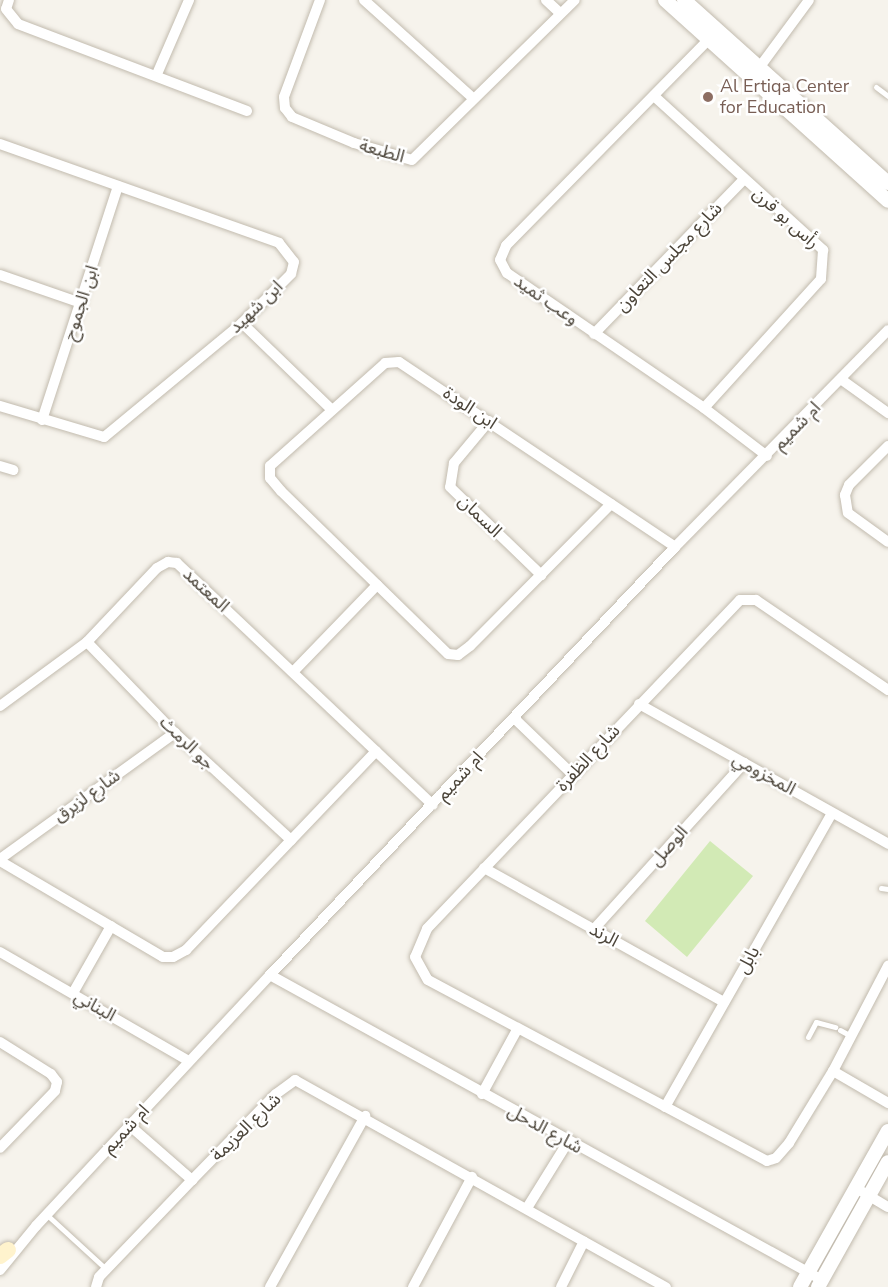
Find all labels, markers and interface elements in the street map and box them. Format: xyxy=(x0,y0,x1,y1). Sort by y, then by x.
place label: Al Ertiqa Center for Education xyxy=(720,76,849,118)
marker: Al Ertiqa Center for Education xyxy=(701,90,715,104)
street label: الطبعة xyxy=(357,134,407,168)
street label: رأس بو قرن xyxy=(748,182,824,254)
street label: شارع مجلس التعاون xyxy=(611,198,727,316)
street label: ابن الجموح xyxy=(59,263,103,343)
street label: وعب ثميد xyxy=(510,270,582,330)
street label: ابن شهيد xyxy=(225,276,287,338)
street label: ابن الودة xyxy=(439,382,501,434)
street label: ام شميم xyxy=(769,397,825,455)
street label: السمان xyxy=(454,490,506,542)
street label: المعتمد xyxy=(178,563,234,617)
street label: جو الرمث xyxy=(155,712,219,774)
street label: شارع الظفرة xyxy=(551,720,625,796)
street label: ام شميم xyxy=(432,747,488,805)
street label: المخزومي xyxy=(729,748,799,800)
street label: شارع لزيرق xyxy=(50,765,124,827)
street label: الوصل xyxy=(645,821,693,871)
street label: الرند xyxy=(586,918,622,952)
street label: بابل xyxy=(732,942,764,978)
street label: البناني xyxy=(70,985,120,1027)
street label: شارع العزيمة xyxy=(206,1088,286,1166)
street label: ام شميم xyxy=(98,1100,154,1158)
street label: شارع الدحل xyxy=(504,1100,586,1158)

